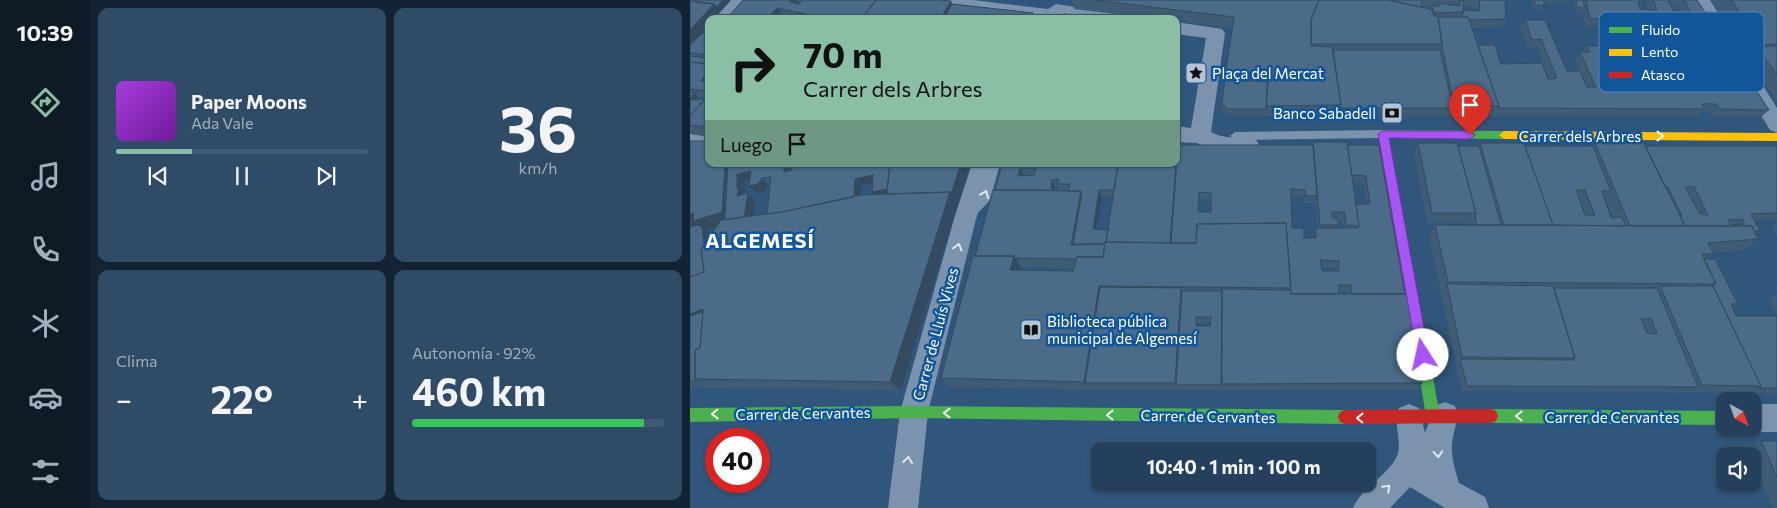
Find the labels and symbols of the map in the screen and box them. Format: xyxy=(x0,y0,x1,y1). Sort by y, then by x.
legend xyxy=(1599,12,1764,92)
text: Fluido xyxy=(1641,21,1680,38)
text: Lento xyxy=(1641,43,1678,60)
place icon: Plaça del Mercat xyxy=(1184,61,1208,85)
place label: Plaça del Mercat xyxy=(1212,64,1324,82)
text: Atasco xyxy=(1641,66,1685,83)
pin xyxy=(1449,84,1491,135)
bank icon: Banco Sabadell xyxy=(1380,101,1404,125)
place label: Banco Sabadell xyxy=(1273,104,1376,122)
street label: Carrer dels Arbres xyxy=(1519,127,1641,145)
one-way arrow xyxy=(1656,131,1664,141)
one-way arrow xyxy=(978,190,989,199)
district label: ALGEMESÍ xyxy=(705,228,815,252)
one-way arrow xyxy=(952,243,962,251)
street label: Carrer de Lluís Vives xyxy=(909,265,961,402)
place label: Biblioteca pública municipal de Algemesí xyxy=(1047,312,1198,347)
library icon: Biblioteca pública municipal de Algemesí xyxy=(1019,318,1043,342)
position arrow xyxy=(1396,328,1448,380)
north arrow xyxy=(1716,392,1761,438)
street label: Carrer de Cervantes xyxy=(735,403,871,423)
street label: Carrer de Cervantes xyxy=(1140,406,1276,426)
one-way arrow xyxy=(943,408,951,418)
street label: Carrer de Cervantes xyxy=(1544,408,1680,426)
one-way arrow xyxy=(711,409,718,419)
one-way arrow xyxy=(1106,410,1114,420)
one-way arrow xyxy=(1515,411,1522,421)
one-way arrow xyxy=(1356,413,1364,423)
speed limit sign: 40 xyxy=(705,428,770,493)
one-way arrow xyxy=(1432,451,1443,459)
one-way arrow xyxy=(902,456,913,464)
one-way arrow xyxy=(1381,485,1390,494)

